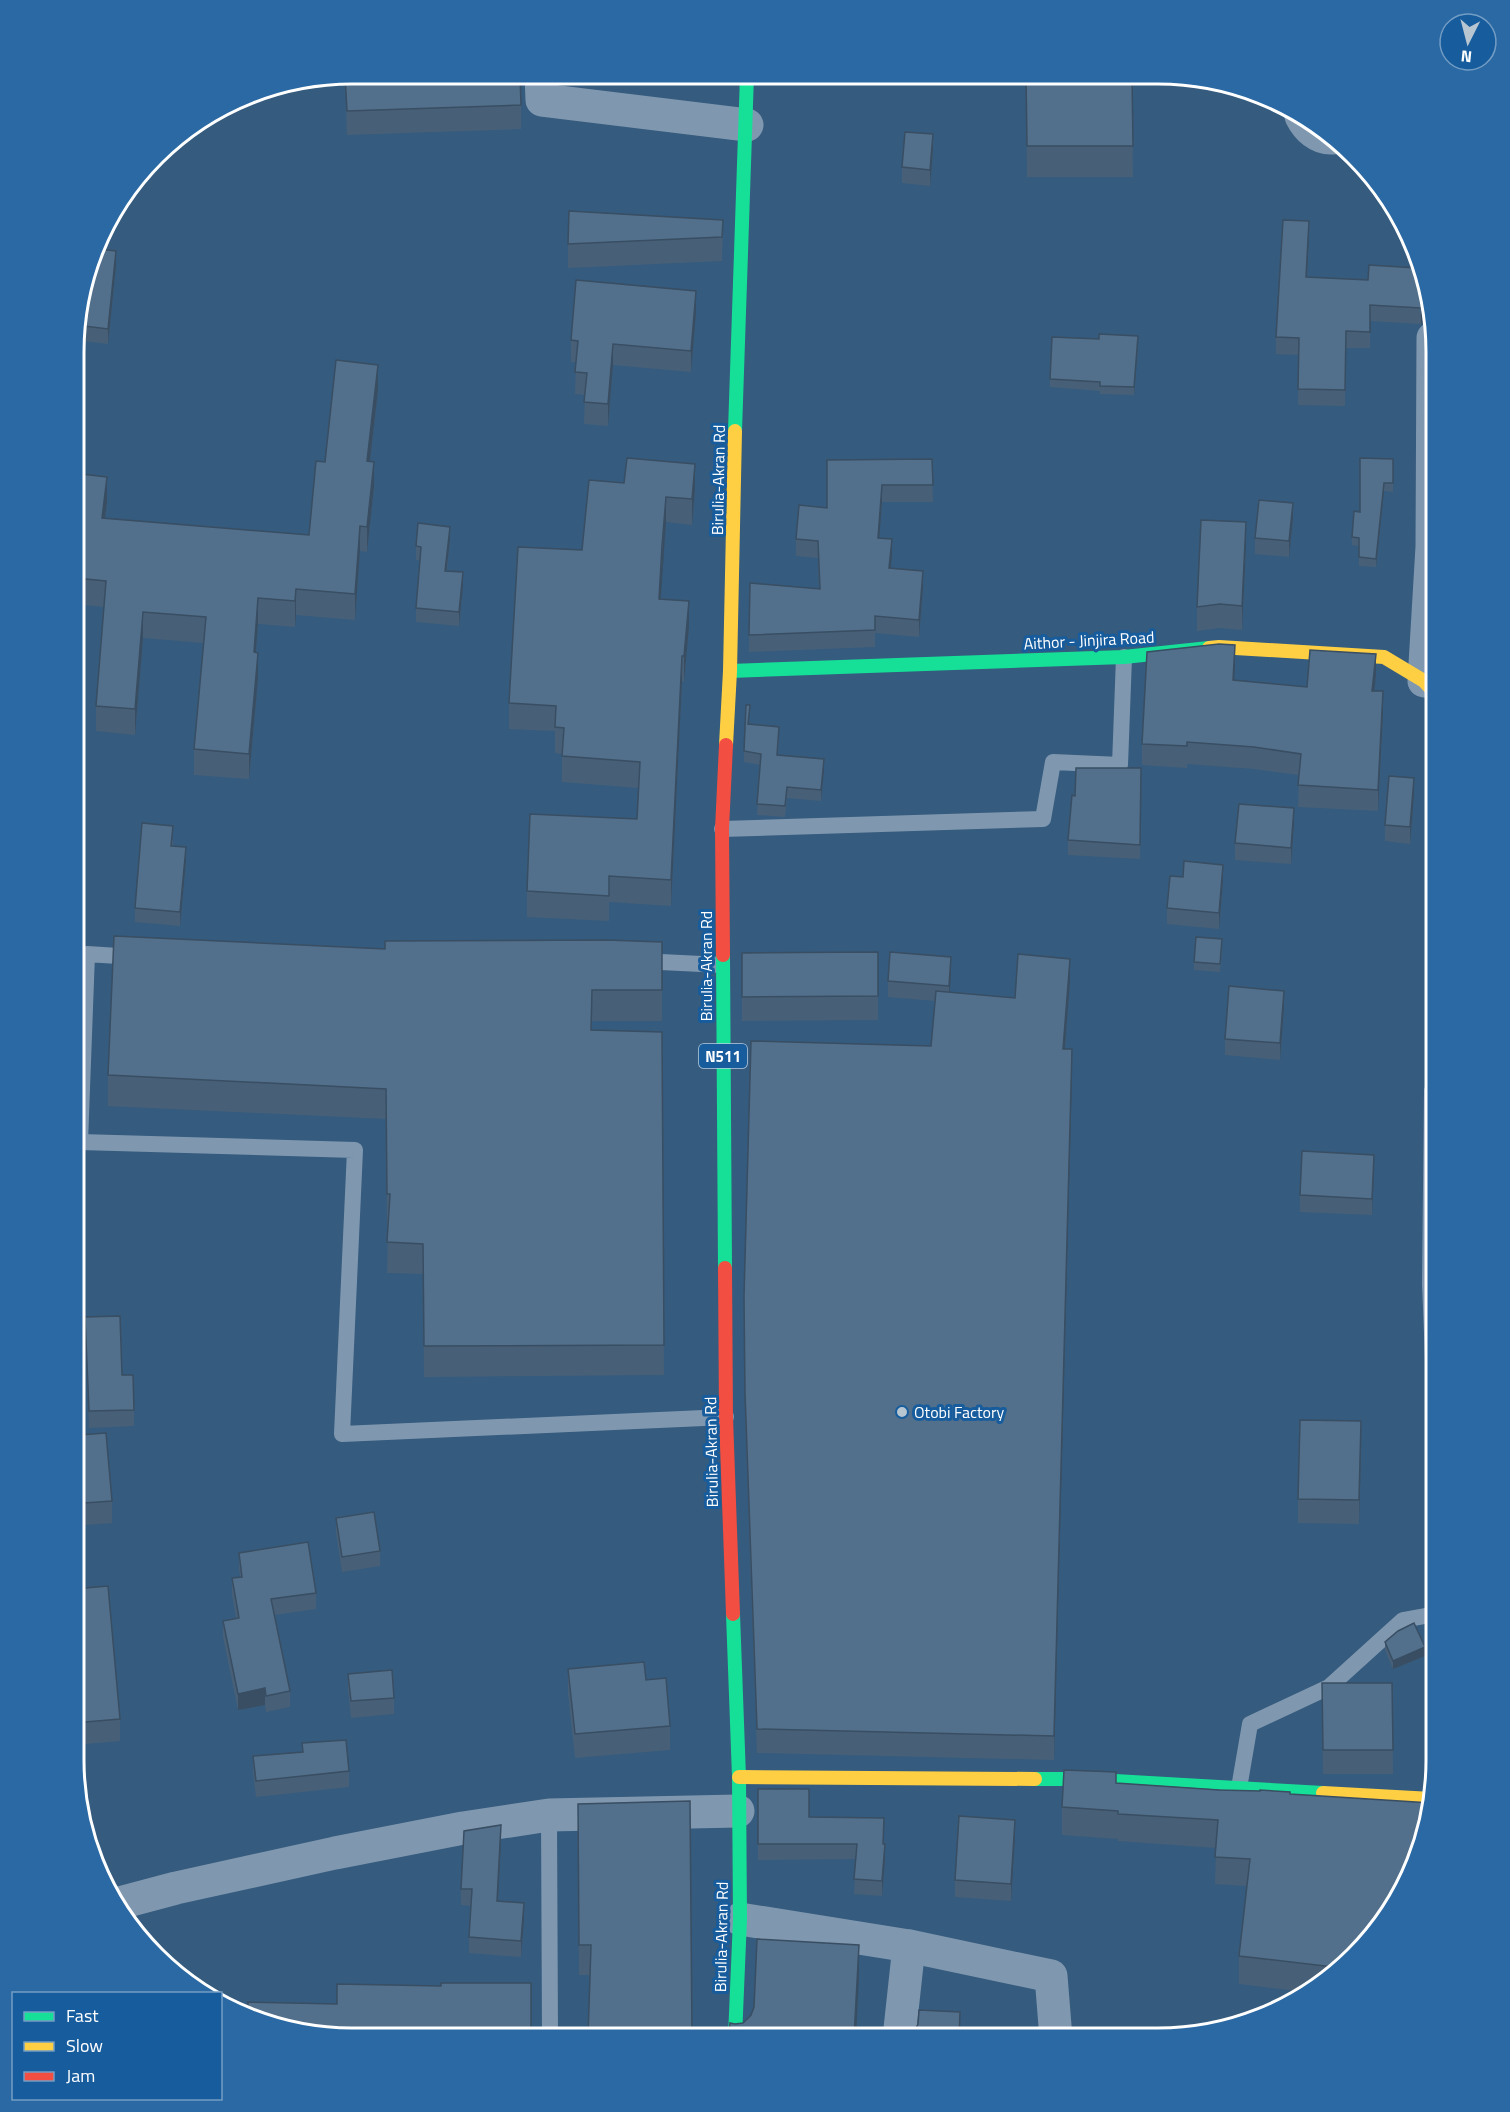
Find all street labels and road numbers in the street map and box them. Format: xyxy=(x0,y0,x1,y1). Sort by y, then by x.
street label: Birulia-Akran Rd xyxy=(705,425,731,535)
street label: Aithor - Jinjira Road xyxy=(1023,625,1155,655)
street label: Birulia-Akran Rd xyxy=(694,911,718,1021)
road number: N511 xyxy=(699,1044,747,1068)
street label: Birulia-Akran Rd xyxy=(698,1397,724,1507)
street label: Birulia-Akran Rd xyxy=(708,1882,734,1992)

